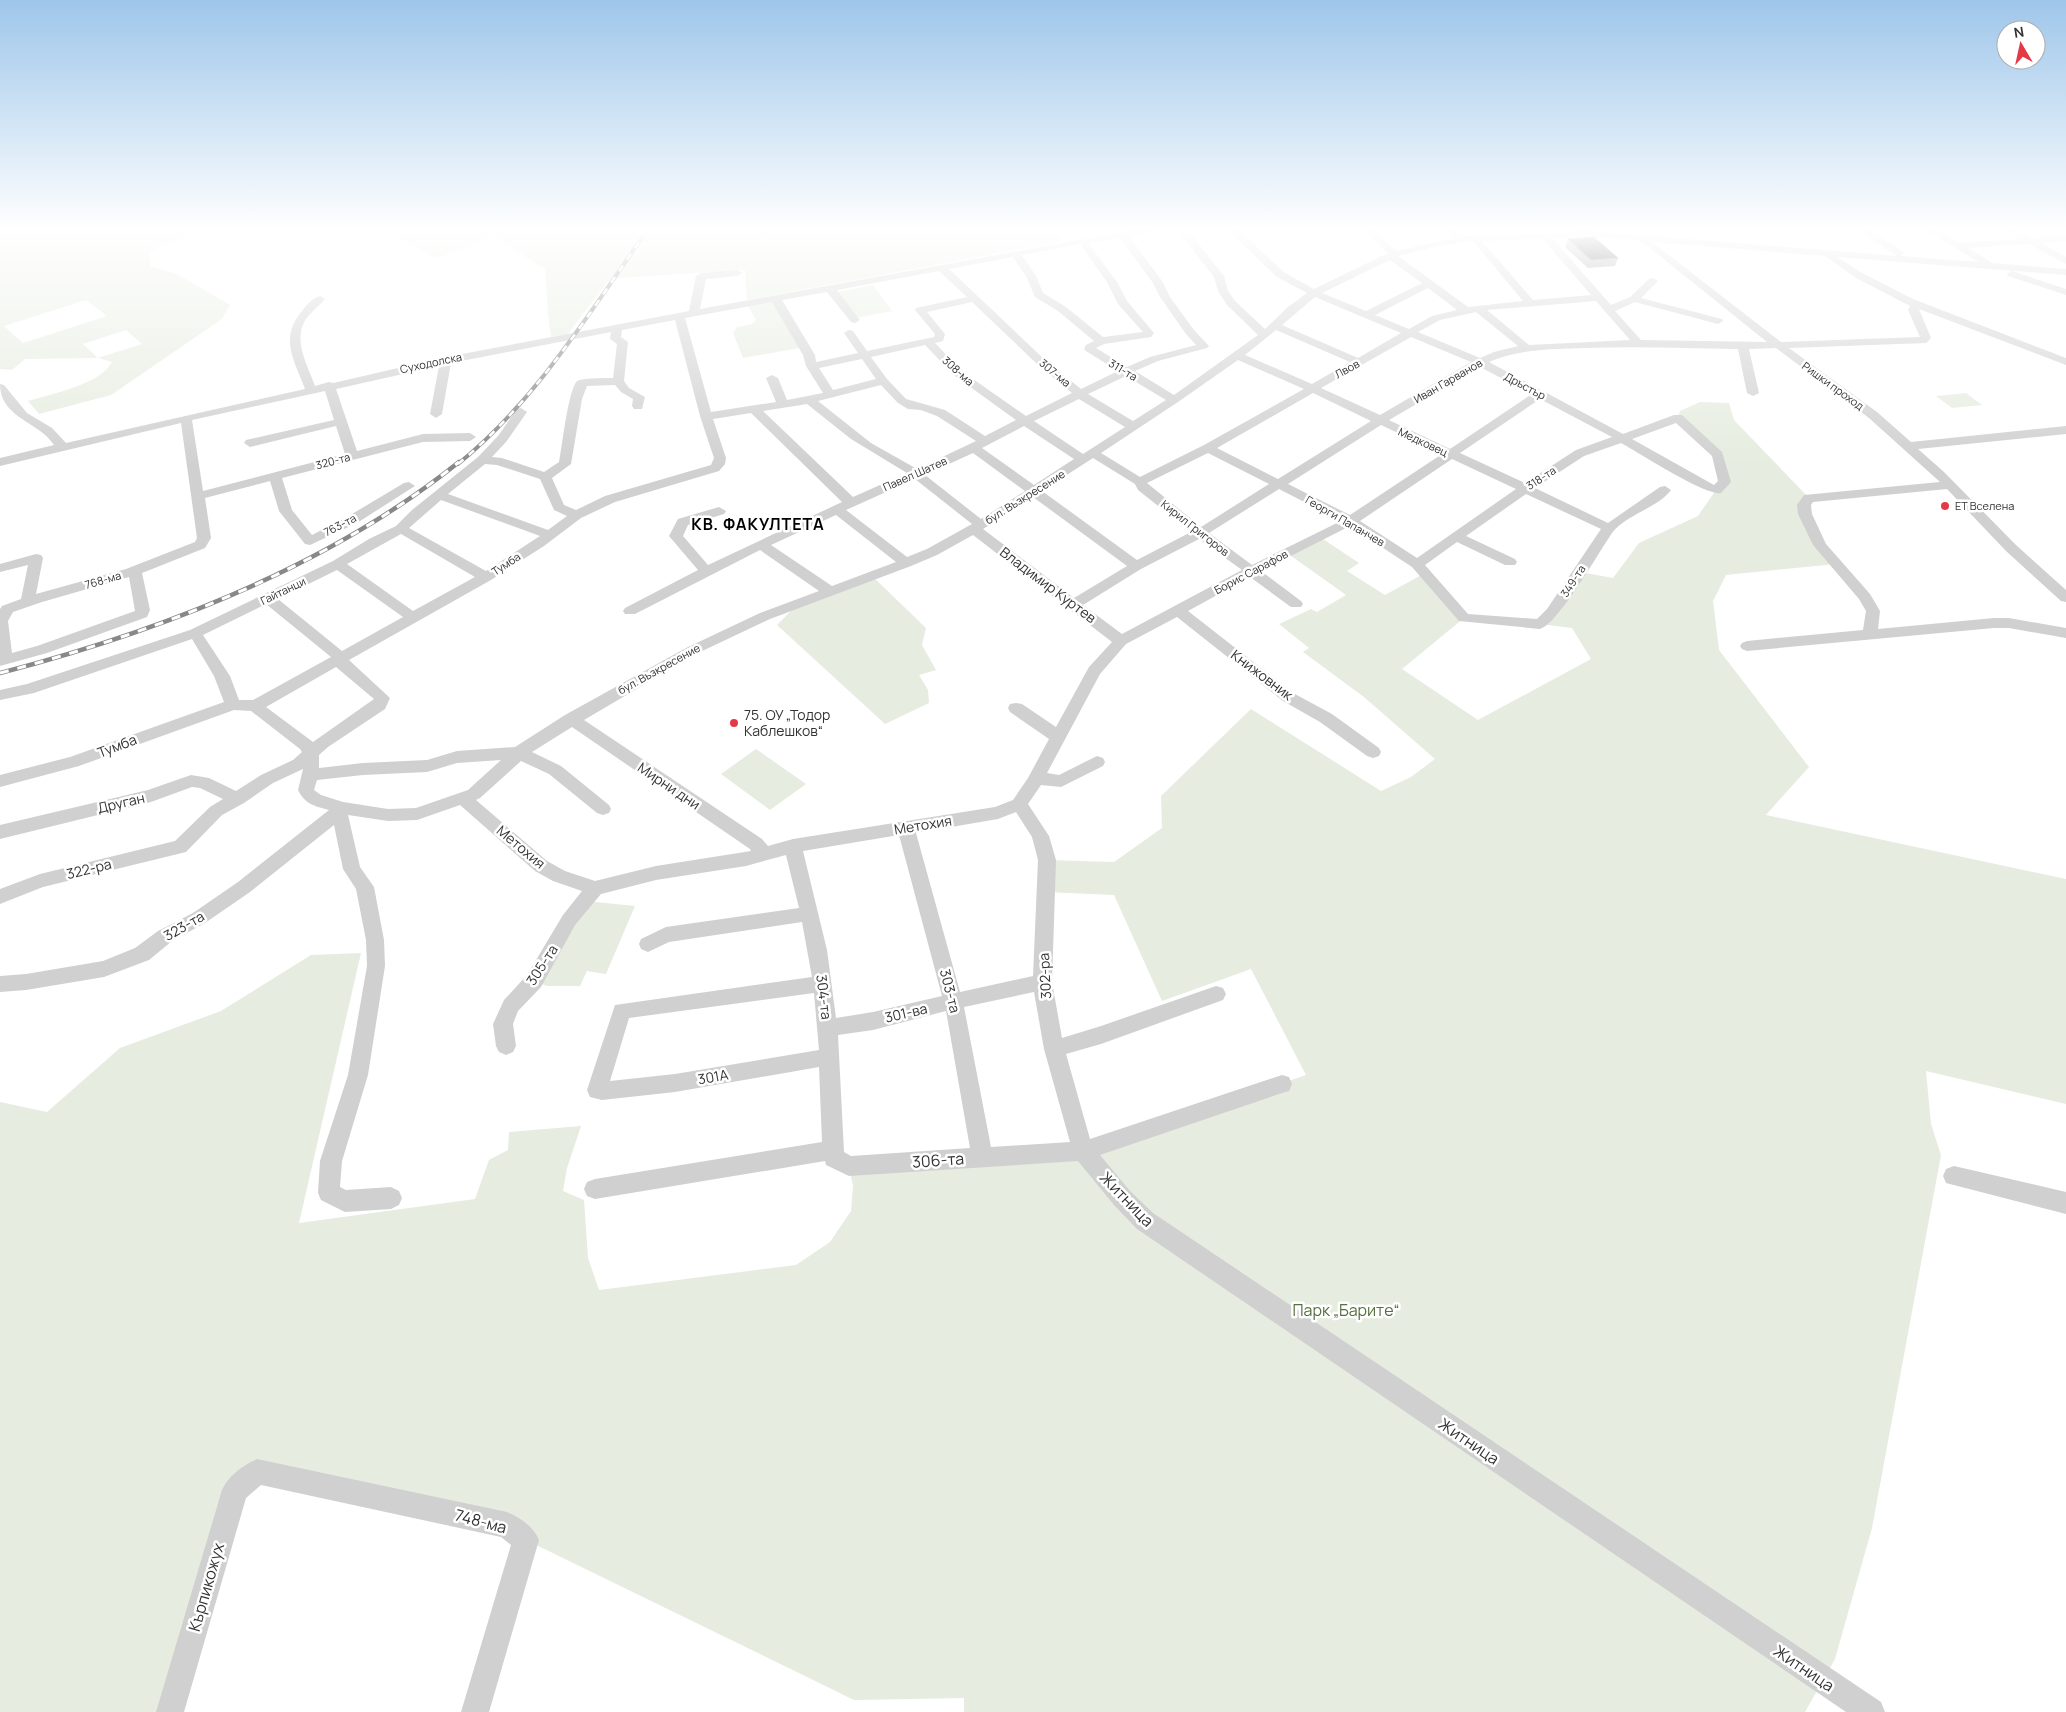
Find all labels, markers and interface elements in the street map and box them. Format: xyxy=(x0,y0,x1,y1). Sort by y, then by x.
north arrow xyxy=(1996,20,2046,70)
text: N xyxy=(2012,21,2025,42)
street label: Суходолска xyxy=(399,349,463,376)
street label: 308-ма xyxy=(939,352,977,389)
street label: 307-ма xyxy=(1037,355,1074,390)
street label: 311-та xyxy=(1106,355,1140,384)
street label: Иван Гарванов xyxy=(1411,355,1485,406)
street label: Лвов xyxy=(1332,356,1362,381)
street label: Ришки проход xyxy=(1799,358,1868,413)
street label: Дръстър xyxy=(1502,368,1549,403)
street label: Медковец xyxy=(1396,424,1451,460)
street label: 320-та xyxy=(314,449,352,472)
street label: Павел Шатев xyxy=(880,453,949,494)
street label: 318-та xyxy=(1523,462,1559,493)
street label: бул. Възкресение xyxy=(982,466,1068,527)
street label: Георги Папанчев xyxy=(1303,492,1388,549)
street label: Кирил Григоров xyxy=(1158,496,1233,559)
place label: ЕТ Вселена xyxy=(1955,498,2014,513)
marker: ЕТ Вселена xyxy=(1939,500,1951,512)
street label: 763-та xyxy=(321,510,359,539)
district label: КВ. ФАКУЛТЕТА xyxy=(691,513,825,535)
street label: Владимир Куртев xyxy=(996,542,1101,627)
street label: Борис Сарафов xyxy=(1211,546,1290,597)
street label: Тумба xyxy=(488,549,523,579)
street label: 349-та xyxy=(1557,562,1589,600)
street label: 768-ма xyxy=(83,567,123,592)
street label: Гайтанци xyxy=(258,573,308,608)
street label: бул. Възкресение xyxy=(615,640,703,697)
street label: Книжовник xyxy=(1227,645,1298,705)
place label: 75. ОУ „Тодор Каблешков“ xyxy=(744,705,830,740)
marker: 75. ОУ „Тодор Каблешков“ xyxy=(728,717,740,729)
street label: Тумба xyxy=(95,729,139,762)
street label: Мирни дни xyxy=(634,758,704,814)
street label: Друган xyxy=(95,788,146,817)
street label: Метохия xyxy=(893,811,953,838)
street label: Метохия xyxy=(493,821,550,873)
street label: 322-ра xyxy=(64,854,113,883)
street label: 323-та xyxy=(160,906,208,945)
street label: 305-та xyxy=(521,941,562,989)
street label: 302-ра xyxy=(1034,952,1055,1000)
street label: 303-та xyxy=(936,967,965,1015)
street label: 304-та xyxy=(812,973,837,1020)
street label: 301-ва xyxy=(883,998,929,1027)
street label: 301А xyxy=(696,1064,730,1089)
street label: 306-та xyxy=(911,1147,965,1173)
street label: Житница xyxy=(1095,1167,1159,1231)
park label: Парк „Барите“ xyxy=(1292,1299,1400,1321)
street label: Житница xyxy=(1434,1413,1504,1469)
street label: 748-ма xyxy=(453,1504,509,1538)
street label: Кърпикожух xyxy=(183,1540,229,1634)
street label: Житница xyxy=(1769,1640,1839,1696)

